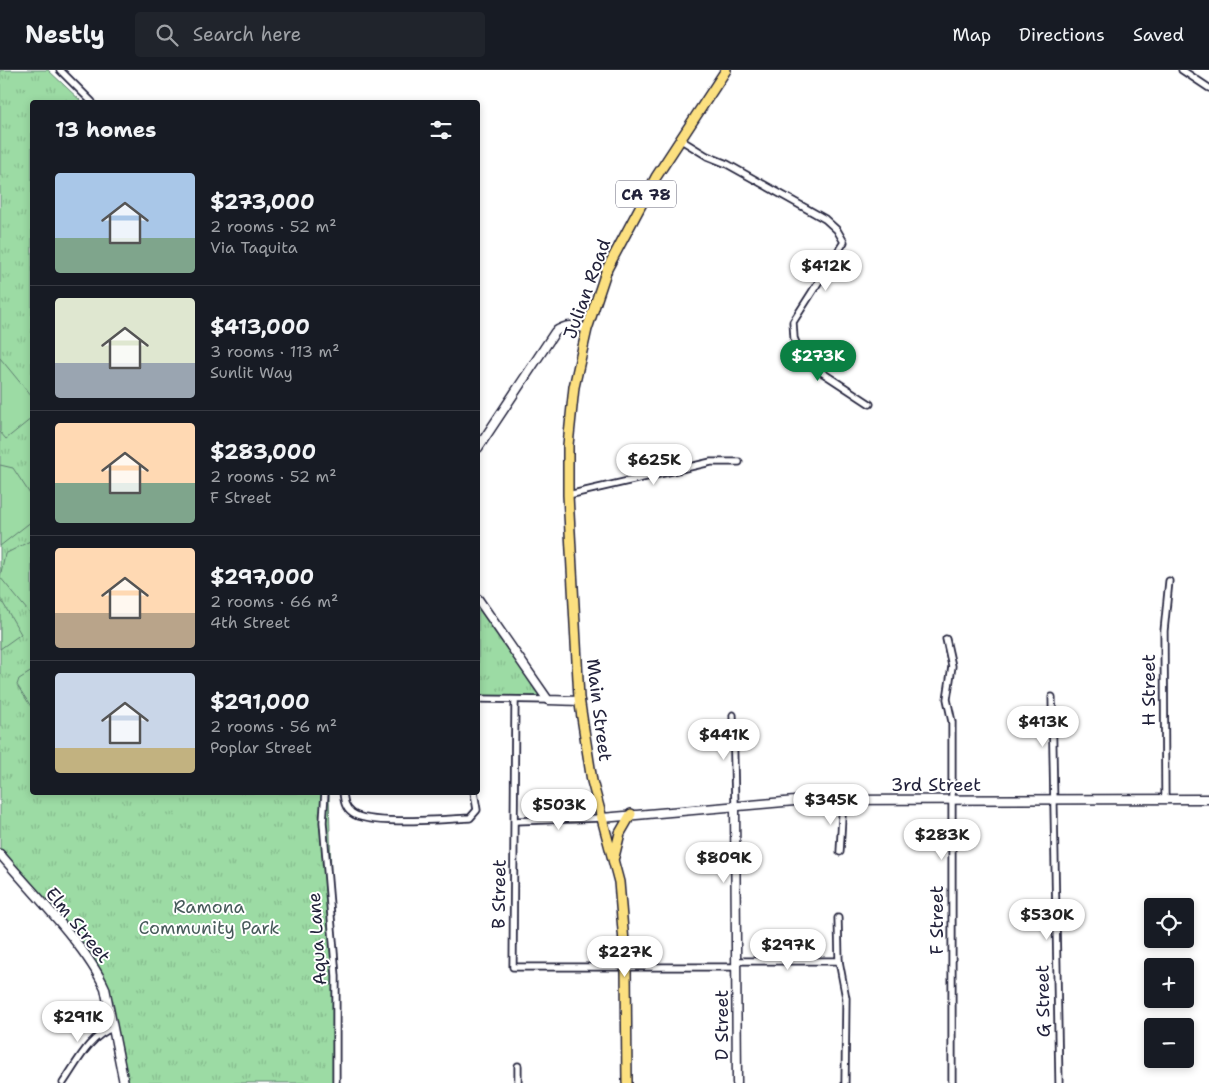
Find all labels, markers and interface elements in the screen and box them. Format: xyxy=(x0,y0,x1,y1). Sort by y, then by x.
search box xyxy=(135,12,485,57)
text: Nestly xyxy=(25,19,105,51)
icon: search xyxy=(153,21,181,49)
text: Search here xyxy=(193,22,301,47)
text: Map xyxy=(953,23,991,47)
text: Directions xyxy=(1019,23,1105,47)
text: Saved xyxy=(1133,23,1184,47)
text: 13 homes xyxy=(55,116,156,144)
icon: filters xyxy=(427,116,455,144)
road number: CA 78 xyxy=(616,180,676,208)
text: $273,000 xyxy=(210,188,315,216)
icon: home xyxy=(95,193,155,253)
text: 2 rooms · 52 m² xyxy=(210,216,337,237)
street label: Julian Road xyxy=(558,236,616,342)
text: Via Taquita xyxy=(210,237,298,258)
pin: $412K xyxy=(791,250,861,292)
text: $412K xyxy=(801,255,851,276)
text: $413,000 xyxy=(210,313,310,341)
icon: home xyxy=(95,318,155,378)
pin: $273K xyxy=(783,340,853,382)
text: 3 rooms · 113 m² xyxy=(210,341,340,362)
text: $273K xyxy=(791,345,845,366)
text: Sunlit Way xyxy=(210,362,293,383)
text: $283,000 xyxy=(210,438,316,466)
icon: home xyxy=(95,443,155,503)
pin: $625K xyxy=(619,444,689,486)
text: $625K xyxy=(627,449,681,470)
text: 2 rooms · 52 m² xyxy=(210,466,337,487)
text: F Street xyxy=(210,487,272,508)
text: $297,000 xyxy=(210,563,314,591)
icon: home xyxy=(95,568,155,628)
text: 2 rooms · 66 m² xyxy=(210,591,338,612)
text: 4th Street xyxy=(210,612,290,633)
street label: H Street xyxy=(1137,654,1161,726)
street label: Main Street xyxy=(581,657,617,763)
text: $291,000 xyxy=(210,688,310,716)
icon: home xyxy=(95,693,155,753)
pin: $413K xyxy=(1008,706,1078,748)
text: $413K xyxy=(1018,711,1068,732)
text: 2 rooms · 56 m² xyxy=(210,716,337,737)
pin: $441K xyxy=(689,718,759,761)
text: $441K xyxy=(699,724,749,745)
text: Poplar Street xyxy=(210,737,312,758)
street label: 3rd Street xyxy=(891,773,981,797)
pin: $345K xyxy=(796,784,866,826)
pin: $503K xyxy=(524,788,594,831)
text: $345K xyxy=(804,789,858,810)
text: $503K xyxy=(532,794,586,815)
pin: $283K xyxy=(907,818,977,861)
text: $283K xyxy=(915,824,969,845)
pin: $809K xyxy=(689,842,759,884)
text: $809K xyxy=(696,847,752,868)
street label: B Street xyxy=(486,859,512,929)
street label: Elm Street xyxy=(40,882,116,968)
street label: F Street xyxy=(925,885,949,955)
street label: Aqua Lane xyxy=(302,892,332,986)
park label: Ramona Community Park xyxy=(138,895,280,940)
pin: $530K xyxy=(1012,898,1082,941)
map controls xyxy=(1144,898,1194,1068)
button: locate xyxy=(1144,898,1194,948)
text: $530K xyxy=(1020,904,1074,925)
pin: $297K xyxy=(753,928,823,971)
text: $297K xyxy=(761,934,815,955)
pin: $227K xyxy=(590,936,660,978)
text: $227K xyxy=(598,941,652,962)
button: + xyxy=(1144,958,1194,1008)
street label: G Street xyxy=(1030,964,1056,1038)
street label: D Street xyxy=(710,989,734,1060)
pin: $291K xyxy=(43,1000,113,1043)
text: $291K xyxy=(53,1006,103,1027)
button: − xyxy=(1144,1018,1194,1068)

